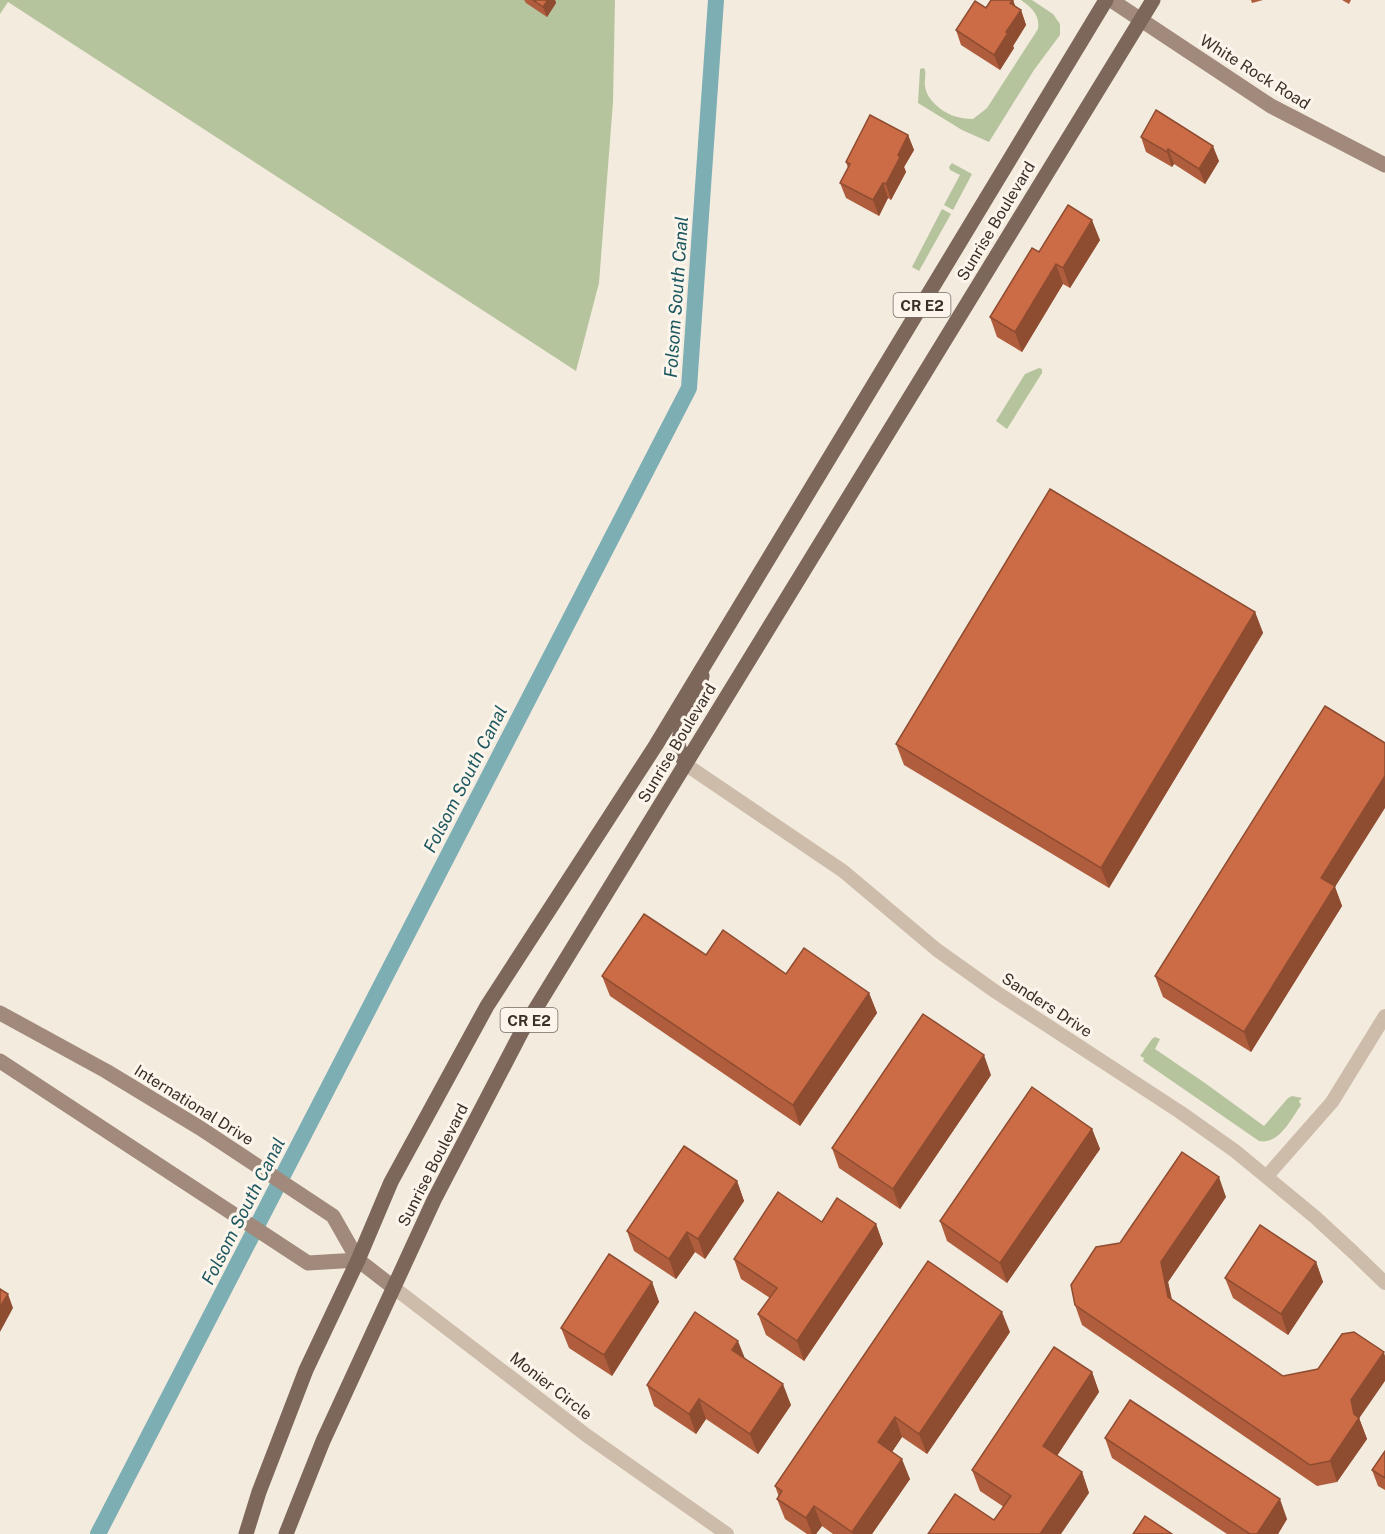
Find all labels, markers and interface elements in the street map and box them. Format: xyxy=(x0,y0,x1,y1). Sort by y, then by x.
street label: White Rock Road xyxy=(1196,30,1314,114)
street label: Sunrise Boulevard xyxy=(953,158,1039,284)
water label: Folsom South Canal xyxy=(660,215,692,379)
road number: CR E2 xyxy=(894,293,950,317)
street label: Sunrise Boulevard xyxy=(634,680,720,806)
water label: Folsom South Canal xyxy=(419,702,511,856)
street label: Sanders Drive xyxy=(998,969,1096,1041)
road number: CR E2 xyxy=(500,1008,558,1032)
street label: International Drive xyxy=(131,1061,257,1149)
street label: Sunrise Boulevard xyxy=(394,1100,472,1230)
water label: Folsom South Canal xyxy=(197,1134,289,1288)
street label: Monier Circle xyxy=(506,1348,596,1424)

